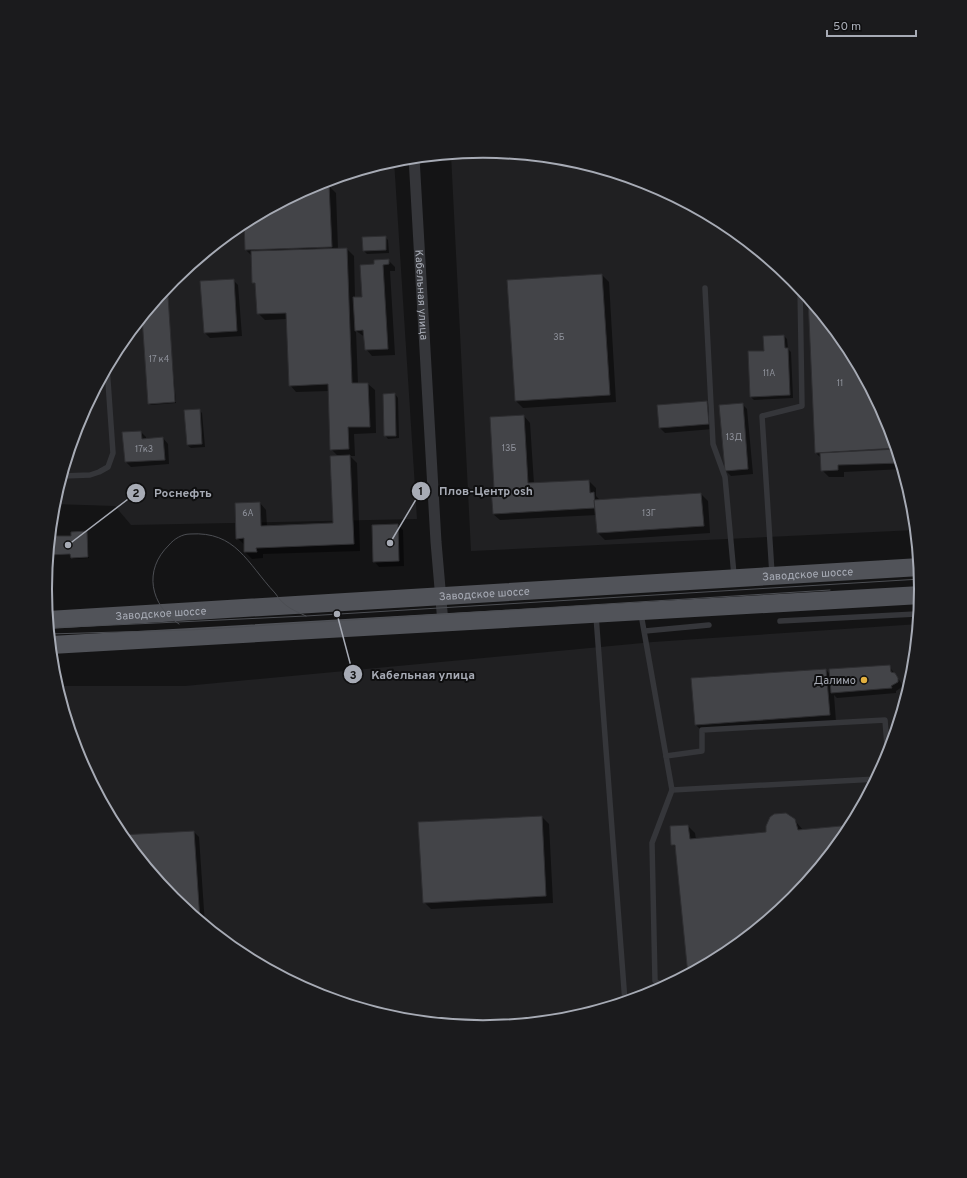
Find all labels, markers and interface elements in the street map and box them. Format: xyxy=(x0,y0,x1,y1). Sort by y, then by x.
scale bar xyxy=(827,12,916,38)
text: 50 m xyxy=(833,19,861,35)
street label: Кабельная улица xyxy=(411,249,430,341)
house number: 3Б xyxy=(553,332,565,343)
house number: 17 к4 xyxy=(149,354,170,365)
house number: 11А xyxy=(763,368,775,379)
house number: 11 xyxy=(837,378,843,389)
house number: 13Д xyxy=(726,432,742,443)
house number: 13Б xyxy=(502,443,516,454)
house number: 17к3 xyxy=(135,444,153,455)
callout: Плов-Центр osh xyxy=(411,479,541,503)
callout: Роснефть xyxy=(126,481,220,505)
text: 1 xyxy=(419,484,423,500)
text: Плов-Центр osh xyxy=(439,484,533,500)
text: 2 xyxy=(132,486,140,502)
text: Роснефть xyxy=(154,486,212,502)
house number: 6А xyxy=(242,508,254,519)
house number: 13Г xyxy=(642,508,656,519)
street label: Заводское шоссе xyxy=(762,565,854,585)
street label: Заводское шоссе xyxy=(438,585,530,604)
street label: Заводское шоссе xyxy=(115,604,207,624)
callout: Кабельная улица xyxy=(343,662,483,686)
text: 3 xyxy=(349,668,357,684)
text: Кабельная улица xyxy=(371,668,475,684)
place label: Далимо xyxy=(814,674,856,688)
marker: Далимо xyxy=(859,675,869,685)

